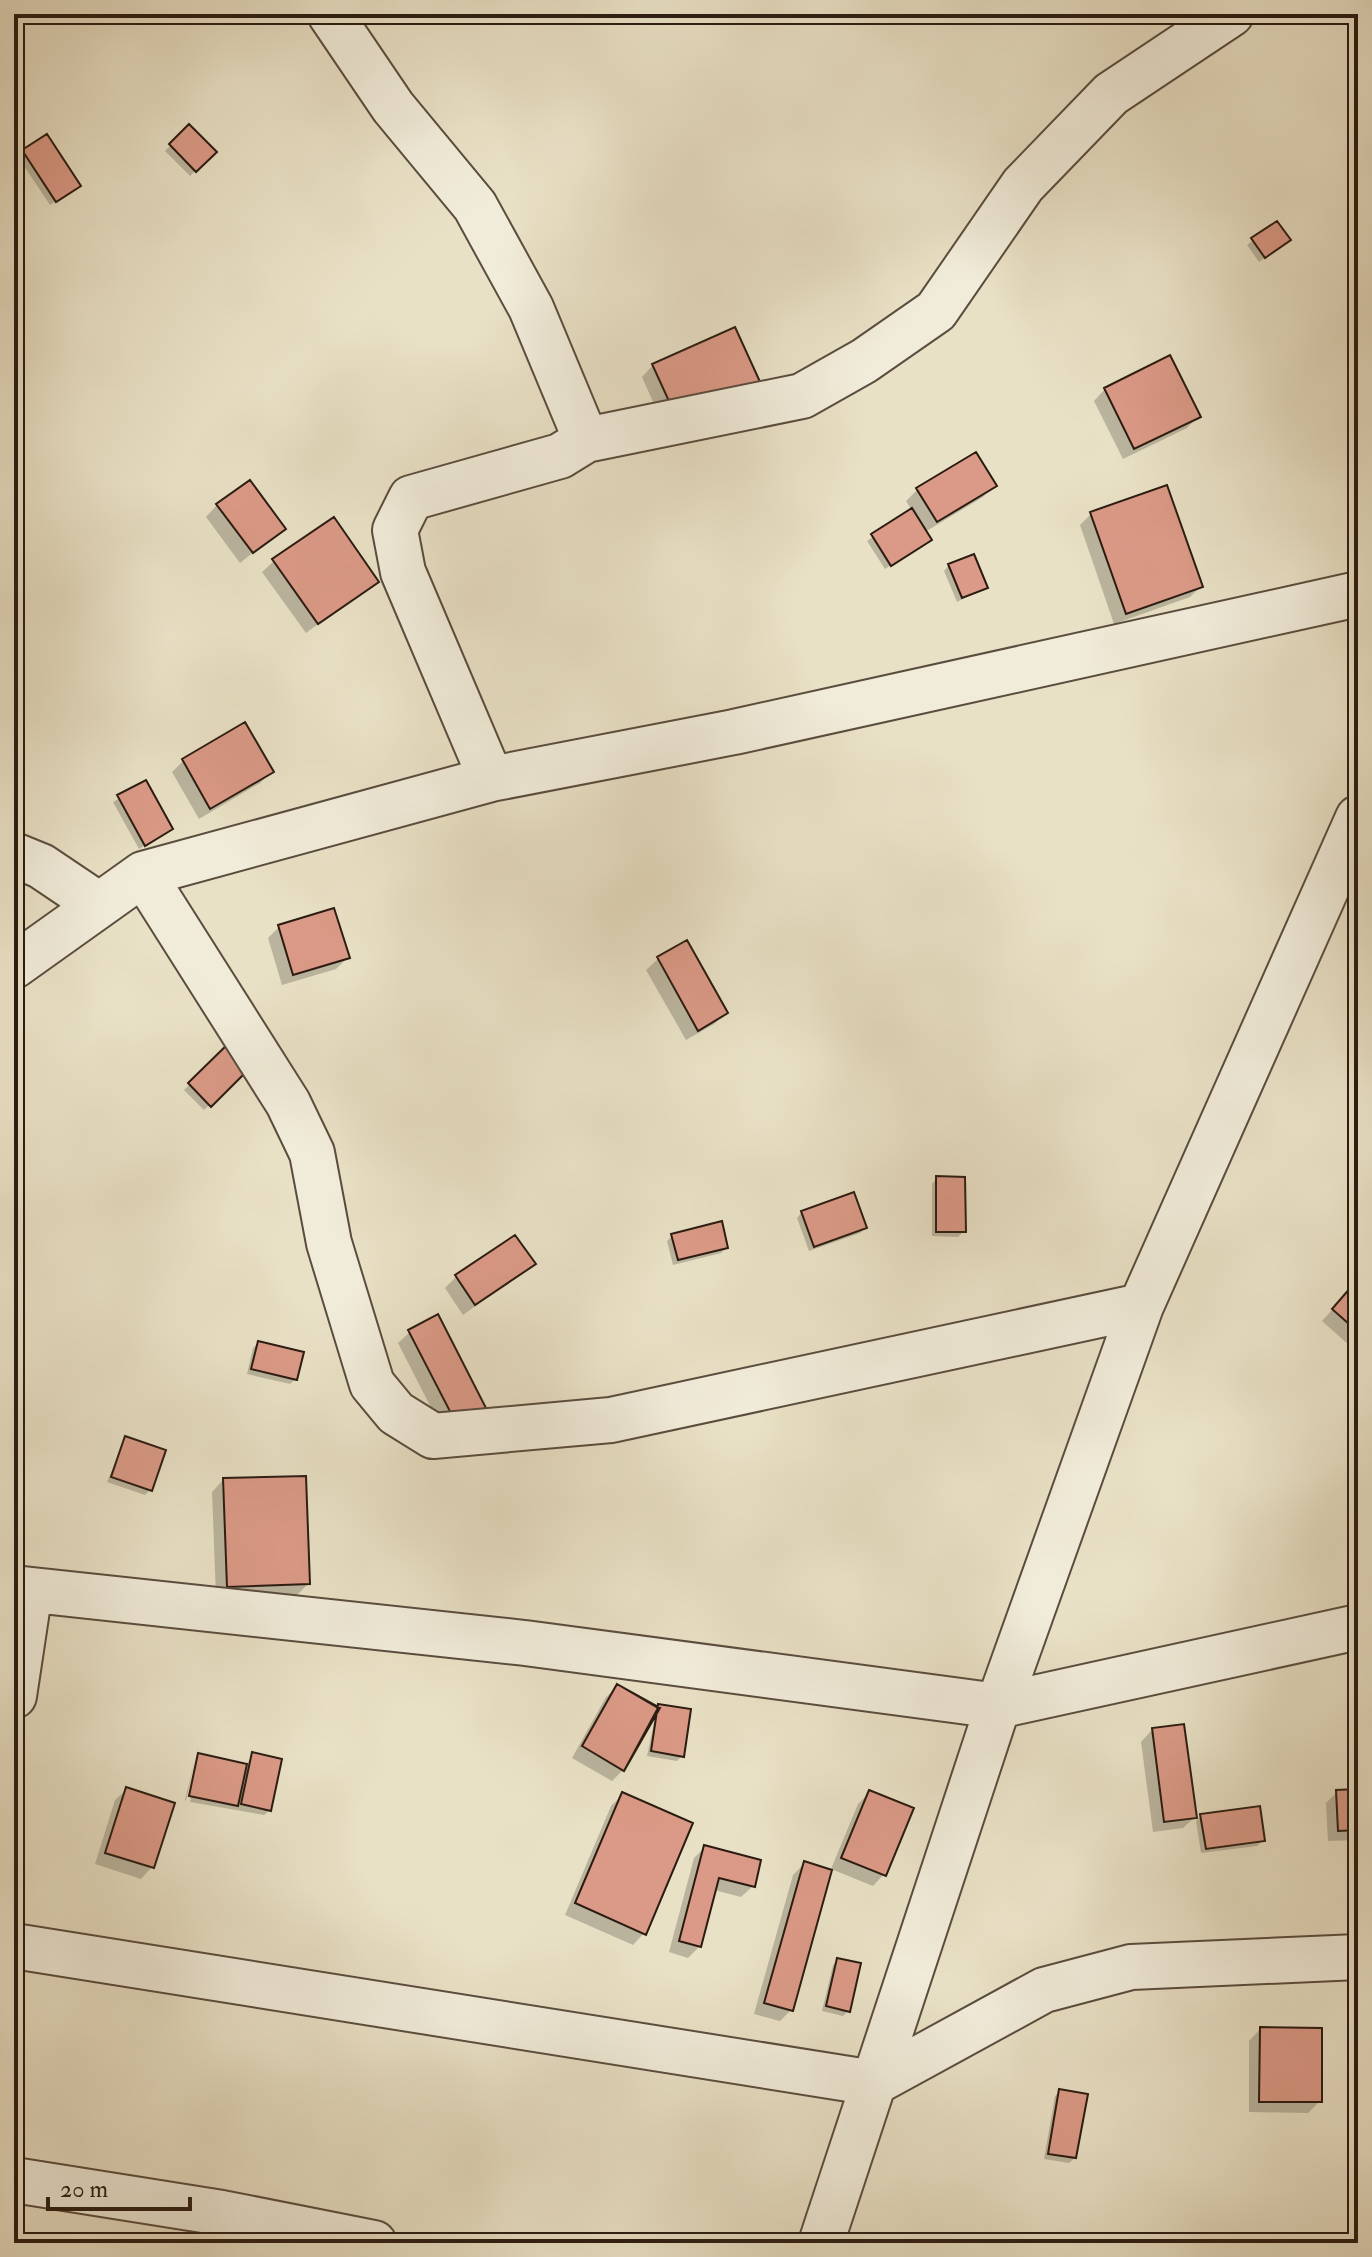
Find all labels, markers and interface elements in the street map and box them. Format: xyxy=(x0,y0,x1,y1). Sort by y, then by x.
scale bar xyxy=(48,2161,190,2211)
text: 20 m xyxy=(60,2174,109,2205)

